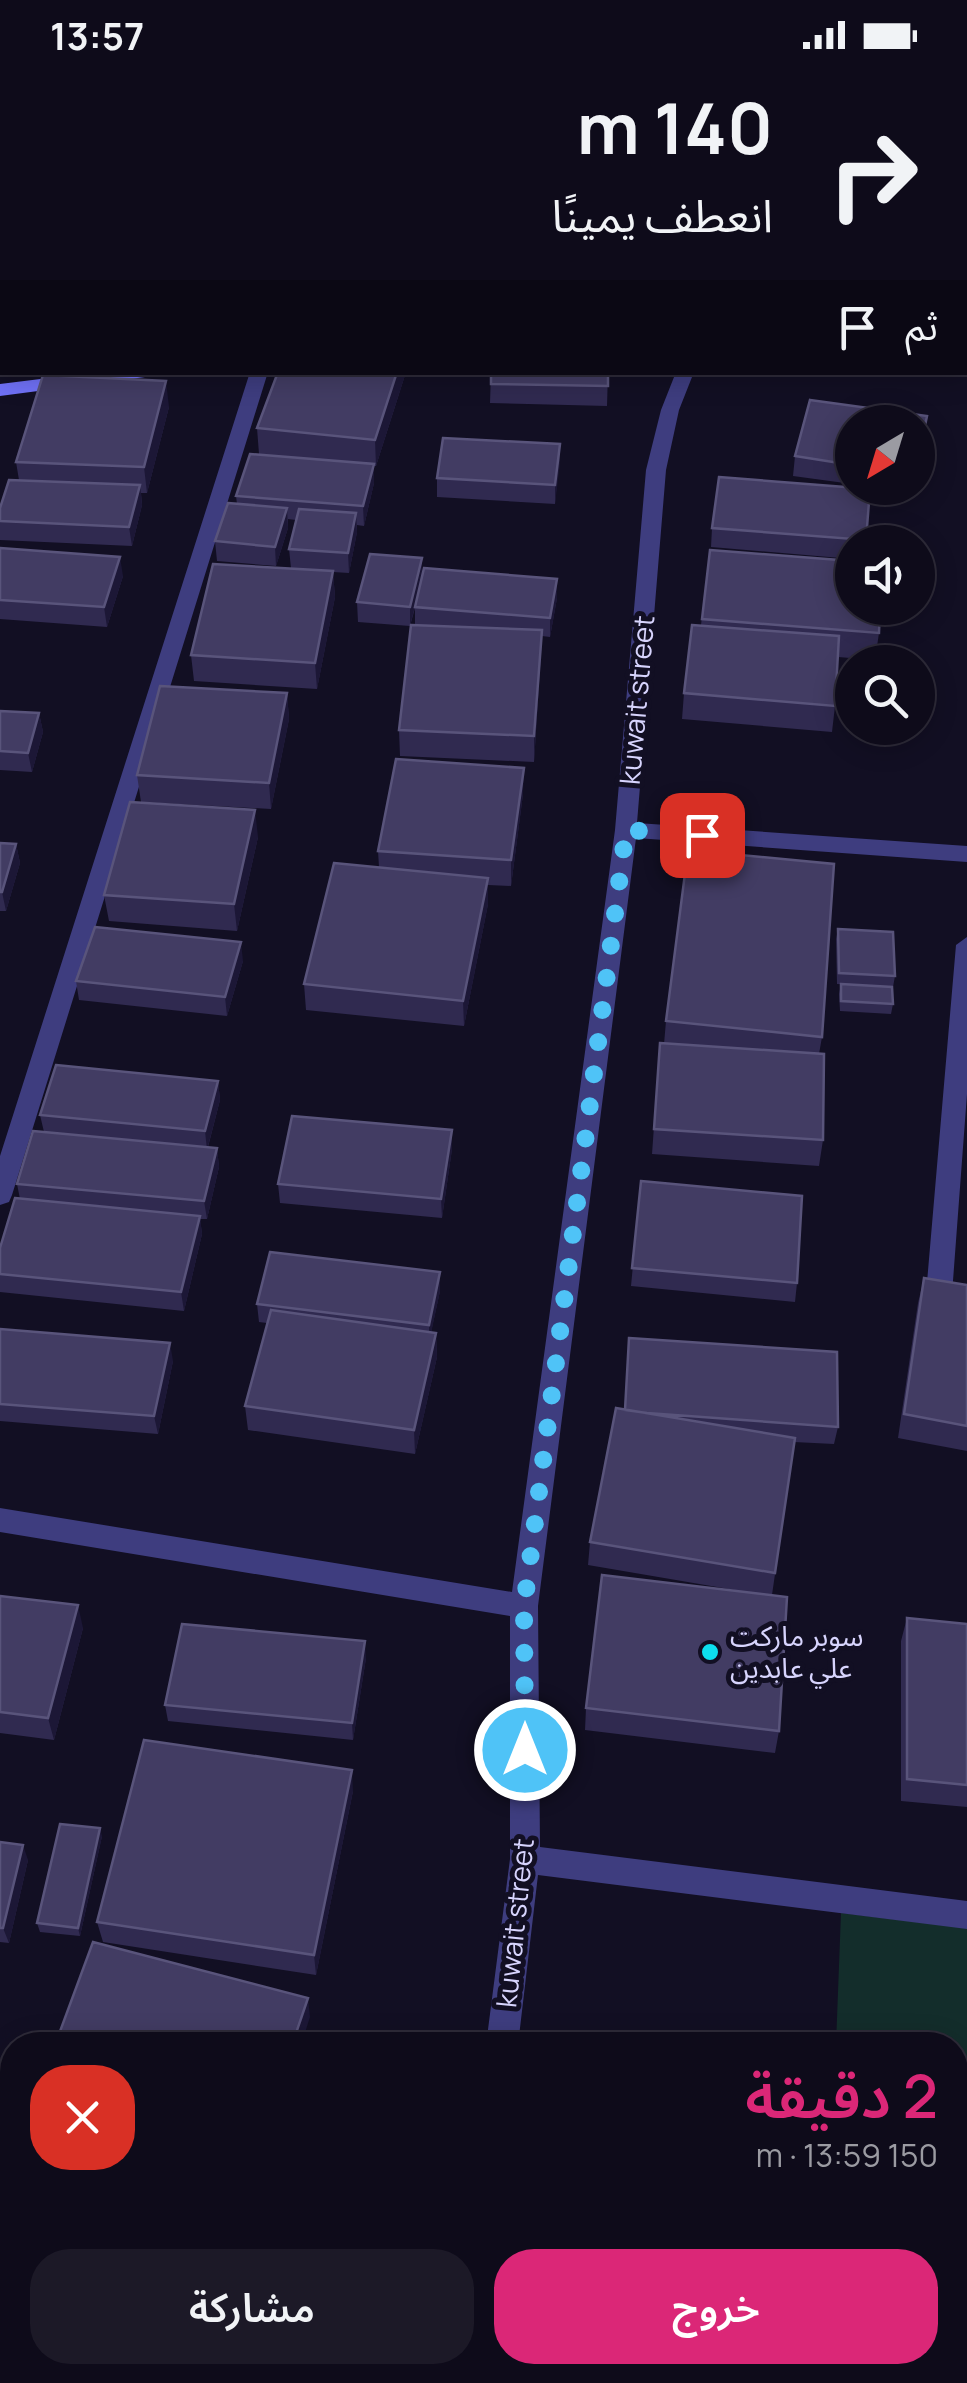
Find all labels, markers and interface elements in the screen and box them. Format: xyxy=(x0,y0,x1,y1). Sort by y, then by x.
text: 13:57 xyxy=(50,9,144,61)
text: 140 m xyxy=(577,79,773,175)
icon: right xyxy=(808,110,938,240)
text: انعطف يمينًا xyxy=(552,184,773,246)
text: ثم xyxy=(905,299,938,351)
icon: arrive xyxy=(830,300,885,355)
north arrow xyxy=(835,405,935,505)
map controls xyxy=(835,405,935,745)
button: sound xyxy=(835,525,935,625)
street label: kuwait street xyxy=(610,614,662,786)
button: search xyxy=(835,645,935,745)
pin xyxy=(660,793,745,878)
icon: arrive xyxy=(675,808,730,863)
place label: سوبر ماركت علي عابدين xyxy=(730,1616,864,1689)
marker: سوبر ماركت علي عابدين xyxy=(699,1641,721,1663)
position arrow xyxy=(473,1698,577,1802)
street label: kuwait street xyxy=(486,1836,542,2009)
text: 2 دقيقة xyxy=(745,2054,938,2136)
button: close xyxy=(30,2065,135,2170)
text: 150 m · 13:59 xyxy=(756,2133,938,2177)
button: مشاركة xyxy=(30,2249,474,2364)
button: خروج xyxy=(494,2249,938,2364)

